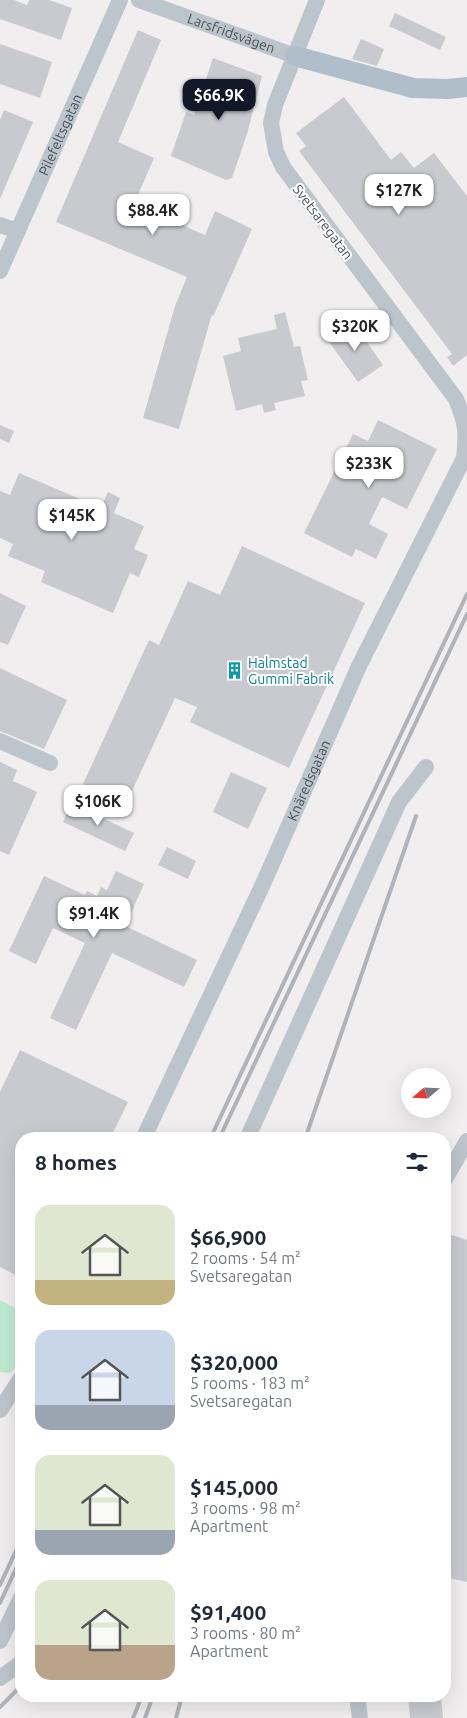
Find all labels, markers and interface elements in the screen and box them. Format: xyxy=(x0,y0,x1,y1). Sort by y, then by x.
street label: Larsfridsvägen xyxy=(185,10,277,56)
pin: $66.9K xyxy=(178,78,260,121)
text: $66.9K xyxy=(194,86,244,104)
street label: Pilefeltsgatan xyxy=(35,92,85,178)
pin: $127K xyxy=(364,174,434,216)
street label: Svetsaregatan xyxy=(290,181,356,263)
text: $127K xyxy=(376,181,422,199)
pin: $88.4K xyxy=(112,194,194,236)
text: $88.4K xyxy=(128,201,178,219)
pin: $320K xyxy=(320,310,390,352)
text: $320K xyxy=(332,317,378,335)
pin: $233K xyxy=(334,446,404,489)
text: $233K xyxy=(346,454,392,472)
pin: $145K xyxy=(37,498,107,541)
text: $145K xyxy=(49,506,95,524)
place label: Halmstad Gummi Fabrik xyxy=(248,655,334,687)
building icon: Halmstad Gummi Fabrik xyxy=(224,661,244,681)
street label: Knäredsgatan xyxy=(284,737,333,823)
pin: $106K xyxy=(63,784,133,827)
text: $106K xyxy=(75,792,121,810)
pin: $91.4K xyxy=(53,896,135,939)
text: $91.4K xyxy=(69,904,119,922)
north arrow xyxy=(401,1068,451,1118)
map controls xyxy=(401,1068,451,1118)
icon: filters xyxy=(403,1148,431,1176)
text: 8 homes xyxy=(35,1150,117,1174)
icon: home xyxy=(75,1225,135,1285)
text: $66,900 xyxy=(190,1225,266,1249)
text: 2 rooms · 54 m² xyxy=(190,1249,301,1267)
text: Svetsaregatan xyxy=(190,1267,292,1285)
icon: home xyxy=(75,1350,135,1410)
text: $320,000 xyxy=(190,1350,278,1374)
text: 5 rooms · 183 m² xyxy=(190,1374,310,1392)
text: Svetsaregatan xyxy=(190,1392,292,1410)
icon: home xyxy=(75,1475,135,1535)
text: $145,000 xyxy=(190,1475,278,1499)
text: 3 rooms · 98 m² xyxy=(190,1499,301,1517)
text: Apartment xyxy=(190,1517,268,1535)
icon: home xyxy=(75,1600,135,1660)
text: $91,400 xyxy=(190,1600,266,1624)
text: 3 rooms · 80 m² xyxy=(190,1624,301,1642)
text: Apartment xyxy=(190,1642,268,1660)

